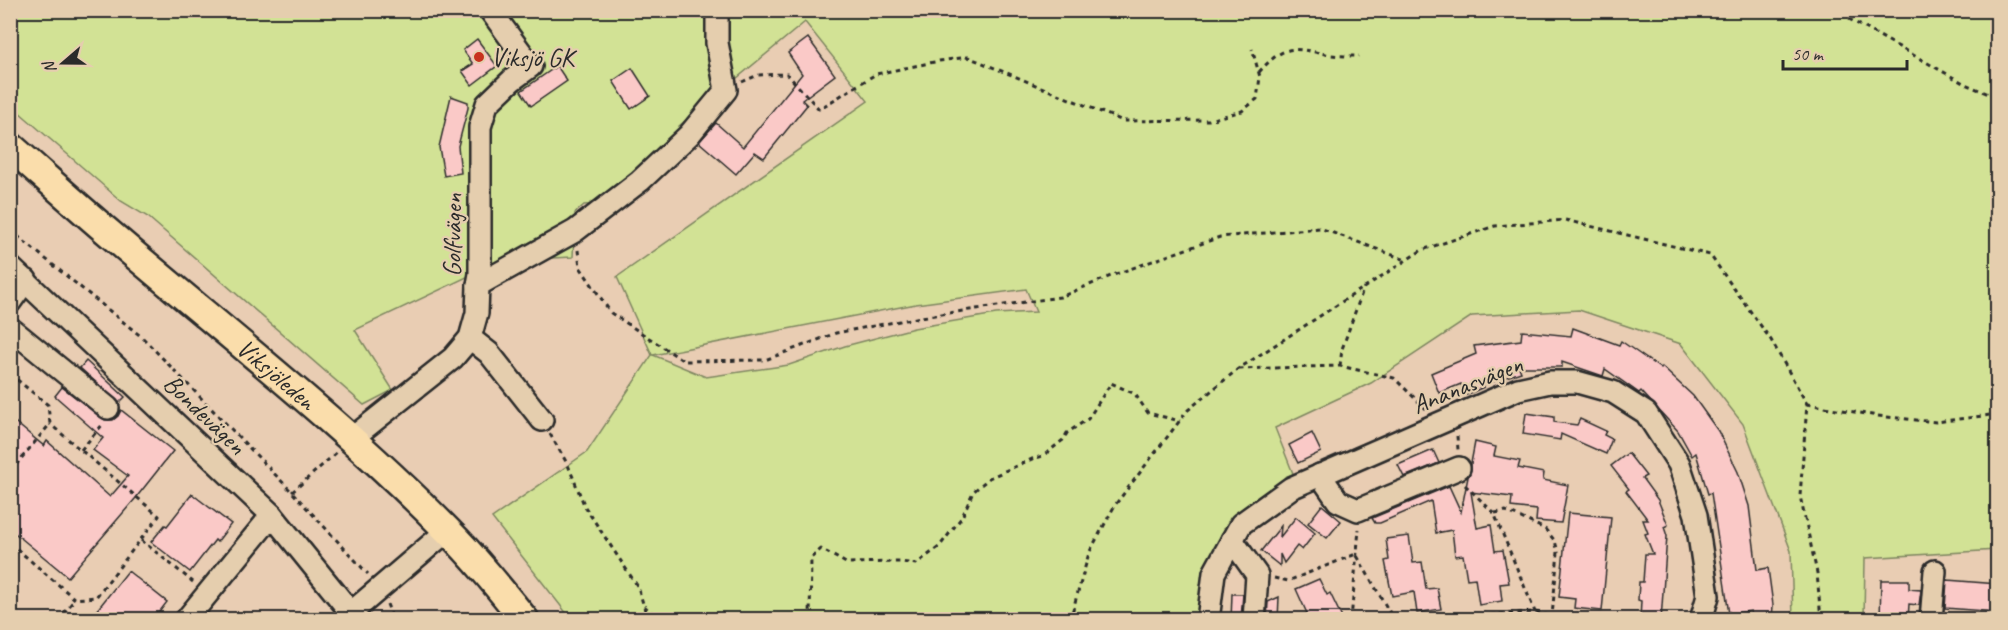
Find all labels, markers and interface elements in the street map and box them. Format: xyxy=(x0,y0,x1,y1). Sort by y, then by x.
north arrow xyxy=(33,33,93,93)
scale bar xyxy=(1783,33,1908,71)
place label: Viksjö GK xyxy=(491,41,577,74)
text: 50 m xyxy=(1792,43,1825,65)
marker: Viksjö GK xyxy=(472,50,486,64)
text: N xyxy=(38,57,61,76)
street label: Golfvägen xyxy=(435,193,470,277)
street label: Viksjöleden xyxy=(230,332,324,418)
street label: Ananasvägen xyxy=(1407,347,1528,422)
street label: Bondevägen xyxy=(156,367,253,462)

